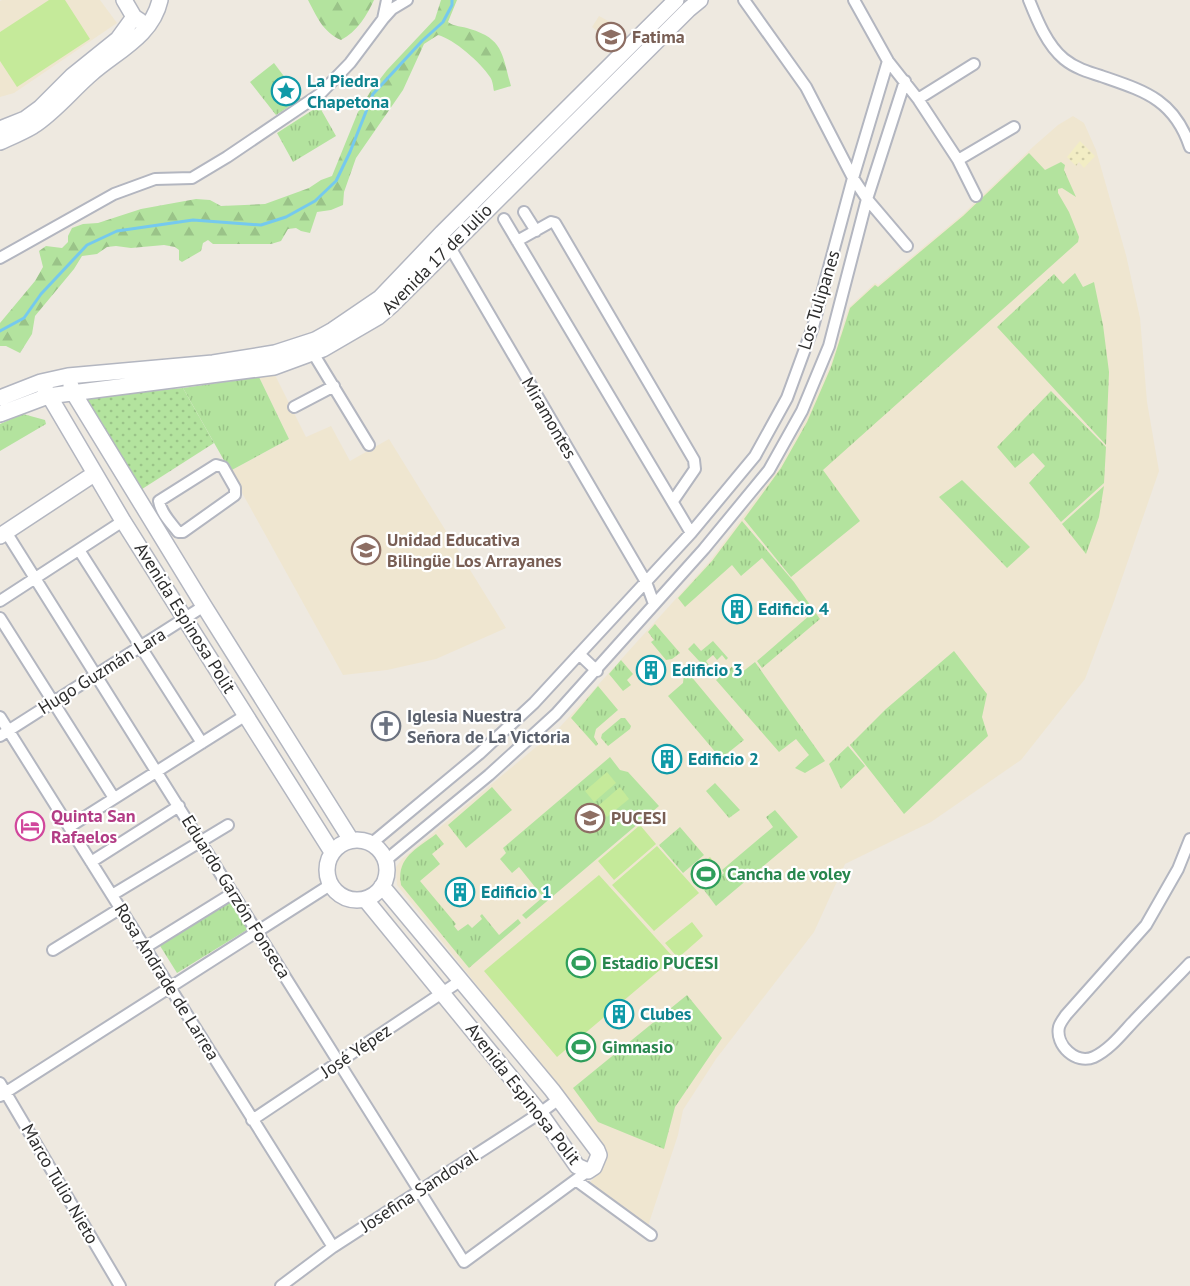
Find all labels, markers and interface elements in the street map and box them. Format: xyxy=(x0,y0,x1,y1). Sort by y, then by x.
school or university icon: Fatima xyxy=(595,21,627,53)
place label: Fatima xyxy=(632,25,685,48)
place label: La Piedra Chapetona xyxy=(307,69,389,113)
place icon: La Piedra Chapetona xyxy=(270,75,302,107)
street label: Avenida 17 de Julio xyxy=(376,198,497,319)
street label: Los Tulipanes xyxy=(792,247,845,352)
street label: Miramontes xyxy=(517,373,582,463)
place label: Unidad Educativa Bilingüe Los Arrayanes xyxy=(387,528,562,572)
school or university icon: Unidad Educativa Bilingüe Los Arrayanes xyxy=(350,534,382,566)
street label: Avenida Espinosa Polit xyxy=(130,538,241,697)
building icon: Edificio 4 xyxy=(721,593,753,625)
place label: Edificio 4 xyxy=(758,597,829,620)
street label: Hugo Guzmán Lara xyxy=(34,622,170,719)
building icon: Edificio 3 xyxy=(635,654,667,686)
place label: Edificio 3 xyxy=(672,658,743,681)
place label: Iglesia Nuestra Señora de La Victoria xyxy=(407,704,570,748)
church icon: Iglesia Nuestra Señora de La Victoria xyxy=(370,710,402,742)
building icon: Edificio 2 xyxy=(651,743,683,775)
place label: Edificio 2 xyxy=(688,747,759,770)
school or university icon: PUCESI xyxy=(574,802,606,834)
place label: Quinta San Rafaelos xyxy=(51,804,135,848)
place label: PUCESI xyxy=(611,806,667,829)
hotel icon: Quinta San Rafaelos xyxy=(14,810,46,842)
street label: Eduardo Garzón Fonseca xyxy=(177,811,296,983)
sports icon: Cancha de voley xyxy=(690,858,722,890)
place label: Cancha de voley xyxy=(727,862,851,885)
building icon: Edificio 1 xyxy=(444,876,476,908)
place label: Edificio 1 xyxy=(481,880,552,903)
street label: Rosa Andrade de Larrea xyxy=(110,899,225,1064)
sports icon: Estadio PUCESI xyxy=(565,947,597,979)
place label: Estadio PUCESI xyxy=(602,951,719,974)
building icon: Clubes xyxy=(603,998,635,1030)
place label: Clubes xyxy=(640,1002,692,1025)
street label: Avenida Espinosa Polit xyxy=(461,1018,586,1169)
street label: José Yépez xyxy=(315,1019,395,1083)
sports icon: Gimnasio xyxy=(565,1031,597,1063)
place label: Gimnasio xyxy=(602,1035,673,1058)
street label: Marco Tulio Nieto xyxy=(17,1120,104,1248)
street label: Josefina Sandoval xyxy=(355,1144,482,1238)

